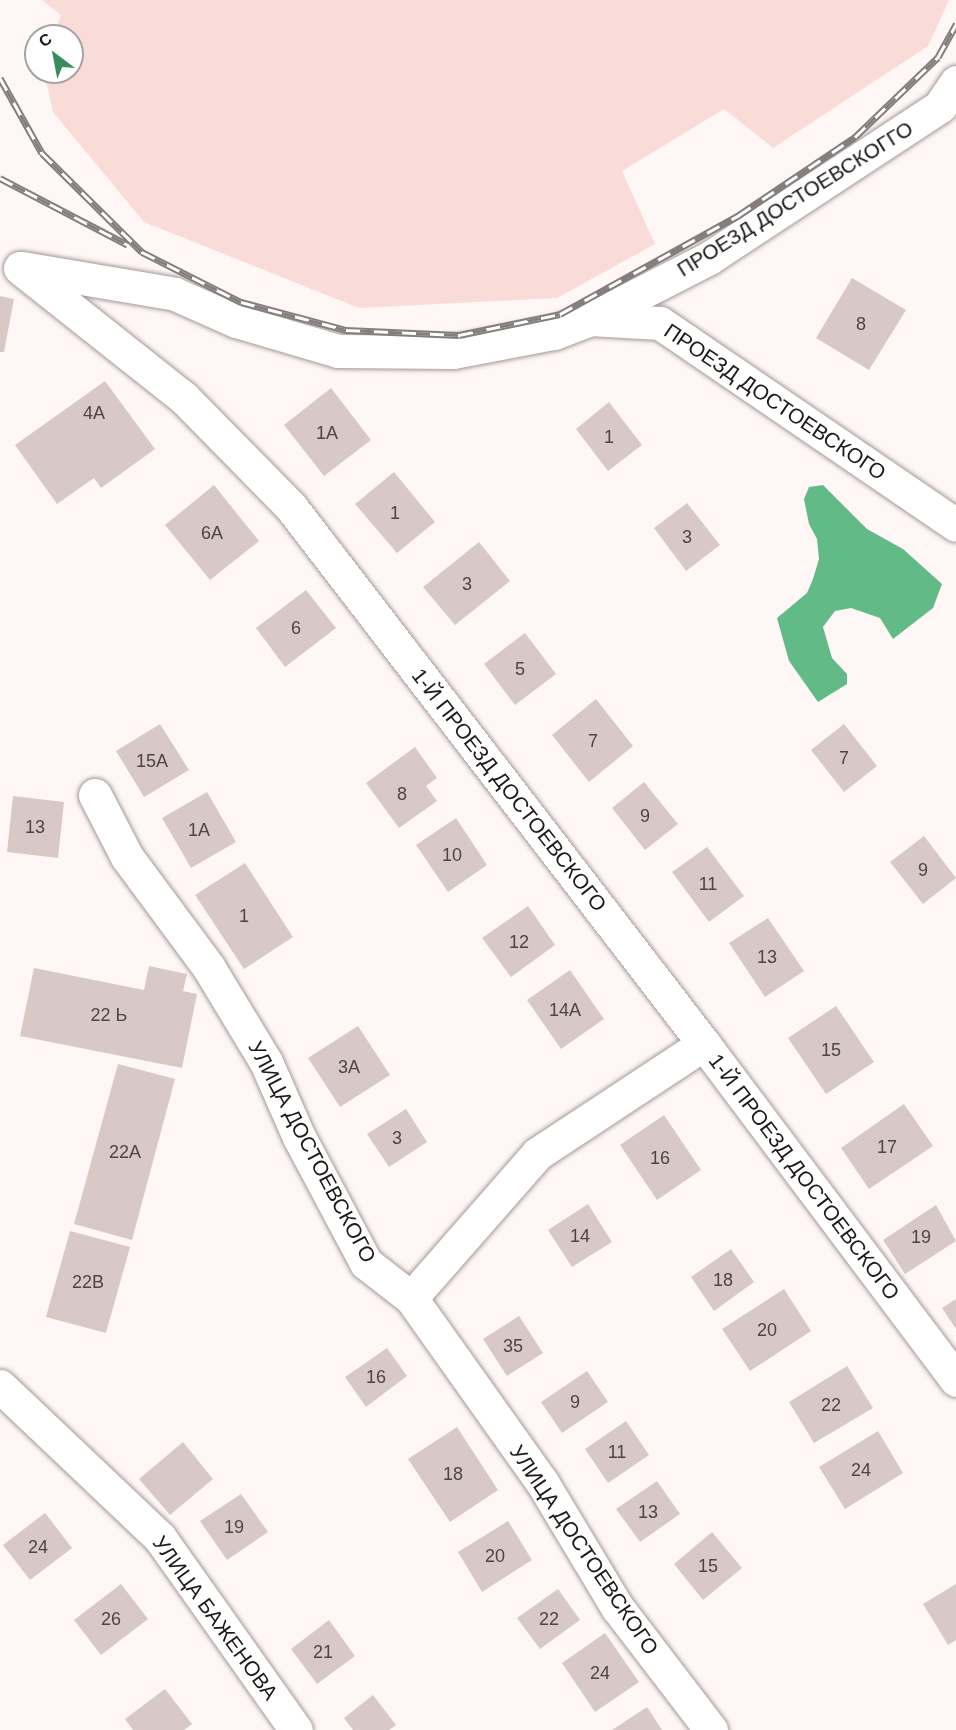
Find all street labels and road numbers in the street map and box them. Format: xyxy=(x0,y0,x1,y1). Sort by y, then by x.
street label: ПРОЕЗД ДОСТОЕВСКОГГО xyxy=(672,116,918,282)
street label: ПРОЕЗД ДОСТОЕВСКОГО xyxy=(659,318,891,486)
street label: 1-Й ПРОЕЗД ДОСТОЕВСКОГО xyxy=(406,663,612,917)
street label: УЛИЦА ДОСТОЕВСКОГО xyxy=(243,1037,381,1267)
street label: 1-Й ПРОЕЗД ДОСТОЕВСКОГО xyxy=(703,1049,905,1305)
street label: УЛИЦА ДОСТОЕВСКОГО xyxy=(504,1440,664,1660)
street label: УЛИЦА БАЖЕНОВА xyxy=(147,1531,283,1705)

